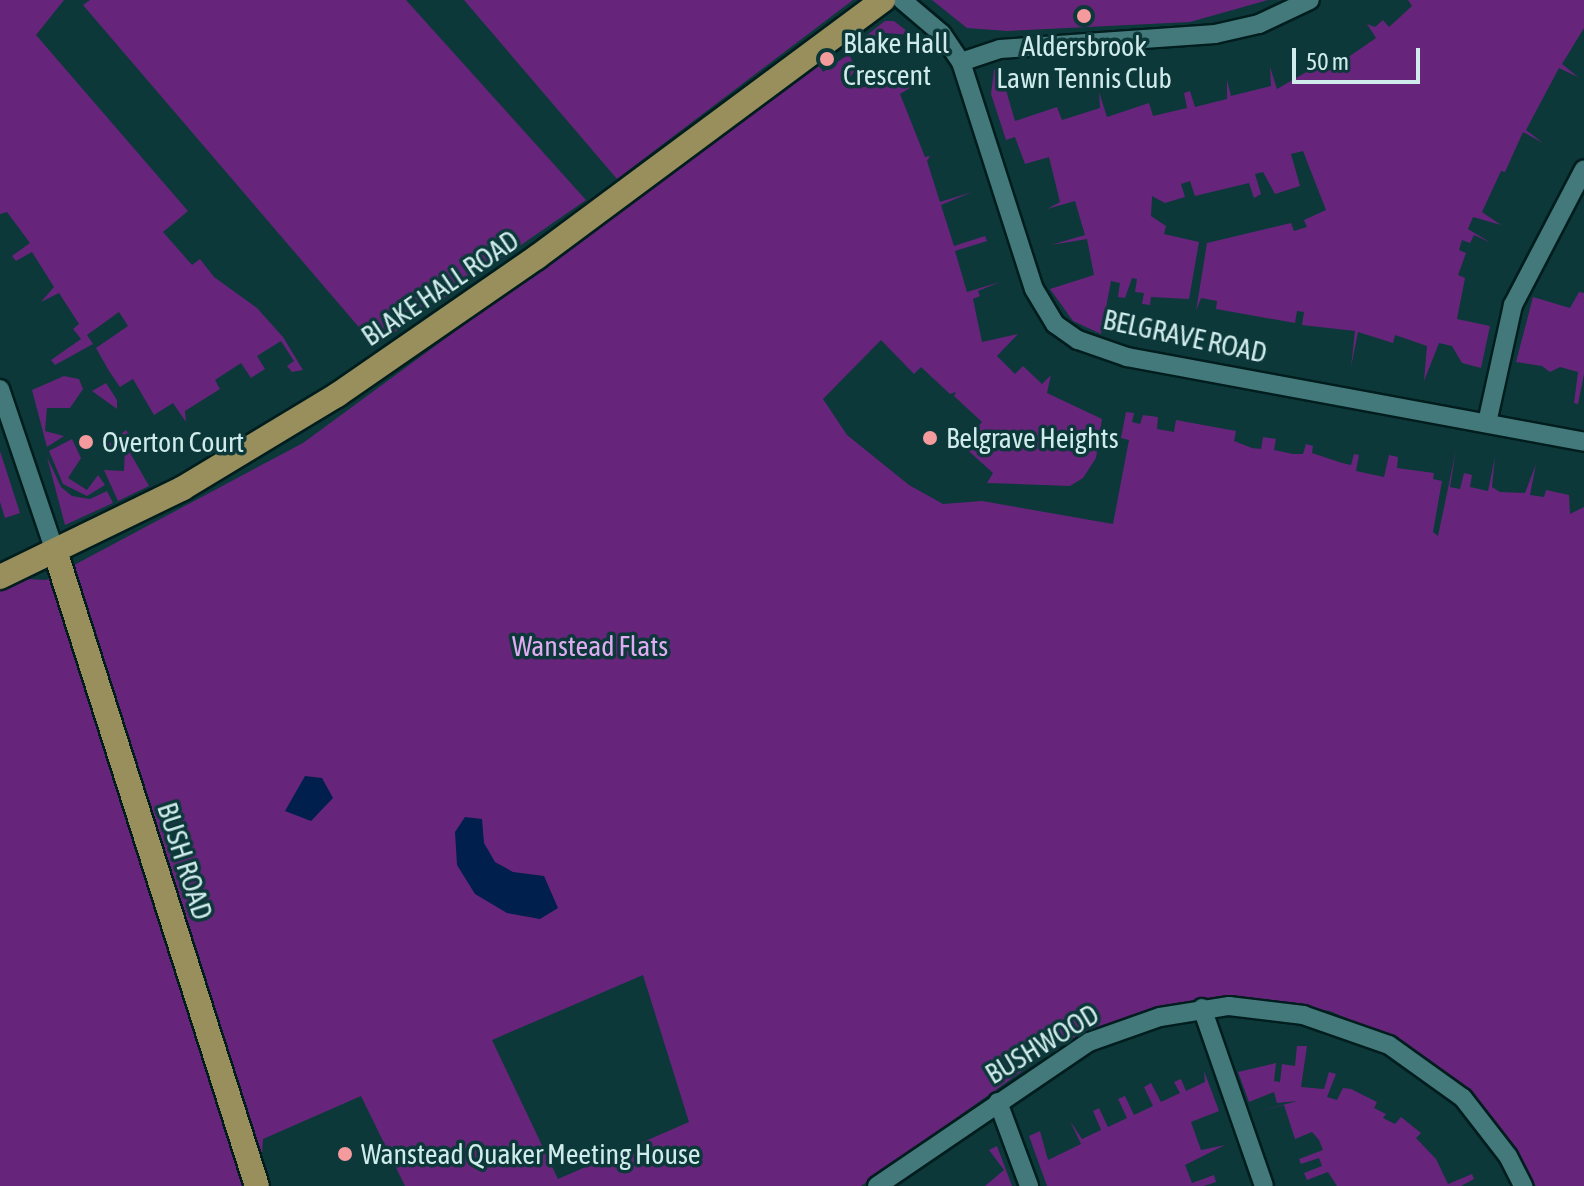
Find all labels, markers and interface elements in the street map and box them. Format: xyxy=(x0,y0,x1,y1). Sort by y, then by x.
marker: Aldersbrook Lawn Tennis Club xyxy=(1075,7,1093,25)
place label: Blake Hall Crescent xyxy=(843,26,949,92)
place label: Aldersbrook Lawn Tennis Club xyxy=(996,29,1172,95)
scale bar xyxy=(1296,32,1424,82)
text: 50 m xyxy=(1306,48,1349,75)
marker: Blake Hall Crescent xyxy=(818,50,836,68)
street label: BLAKE HALL ROAD xyxy=(355,223,525,353)
street label: BELGRAVE ROAD xyxy=(1100,302,1270,370)
place label: Belgrave Heights xyxy=(946,421,1119,455)
place label: Overton Court xyxy=(102,425,244,459)
marker: Belgrave Heights xyxy=(921,429,939,447)
marker: Overton Court xyxy=(77,433,95,451)
park label: Wanstead Flats xyxy=(512,629,668,663)
street label: BUSH ROAD xyxy=(150,798,220,924)
street label: BUSHWOOD xyxy=(979,997,1105,1091)
place label: Wanstead Quaker Meeting House xyxy=(361,1137,701,1171)
marker: Wanstead Quaker Meeting House xyxy=(336,1145,354,1163)

